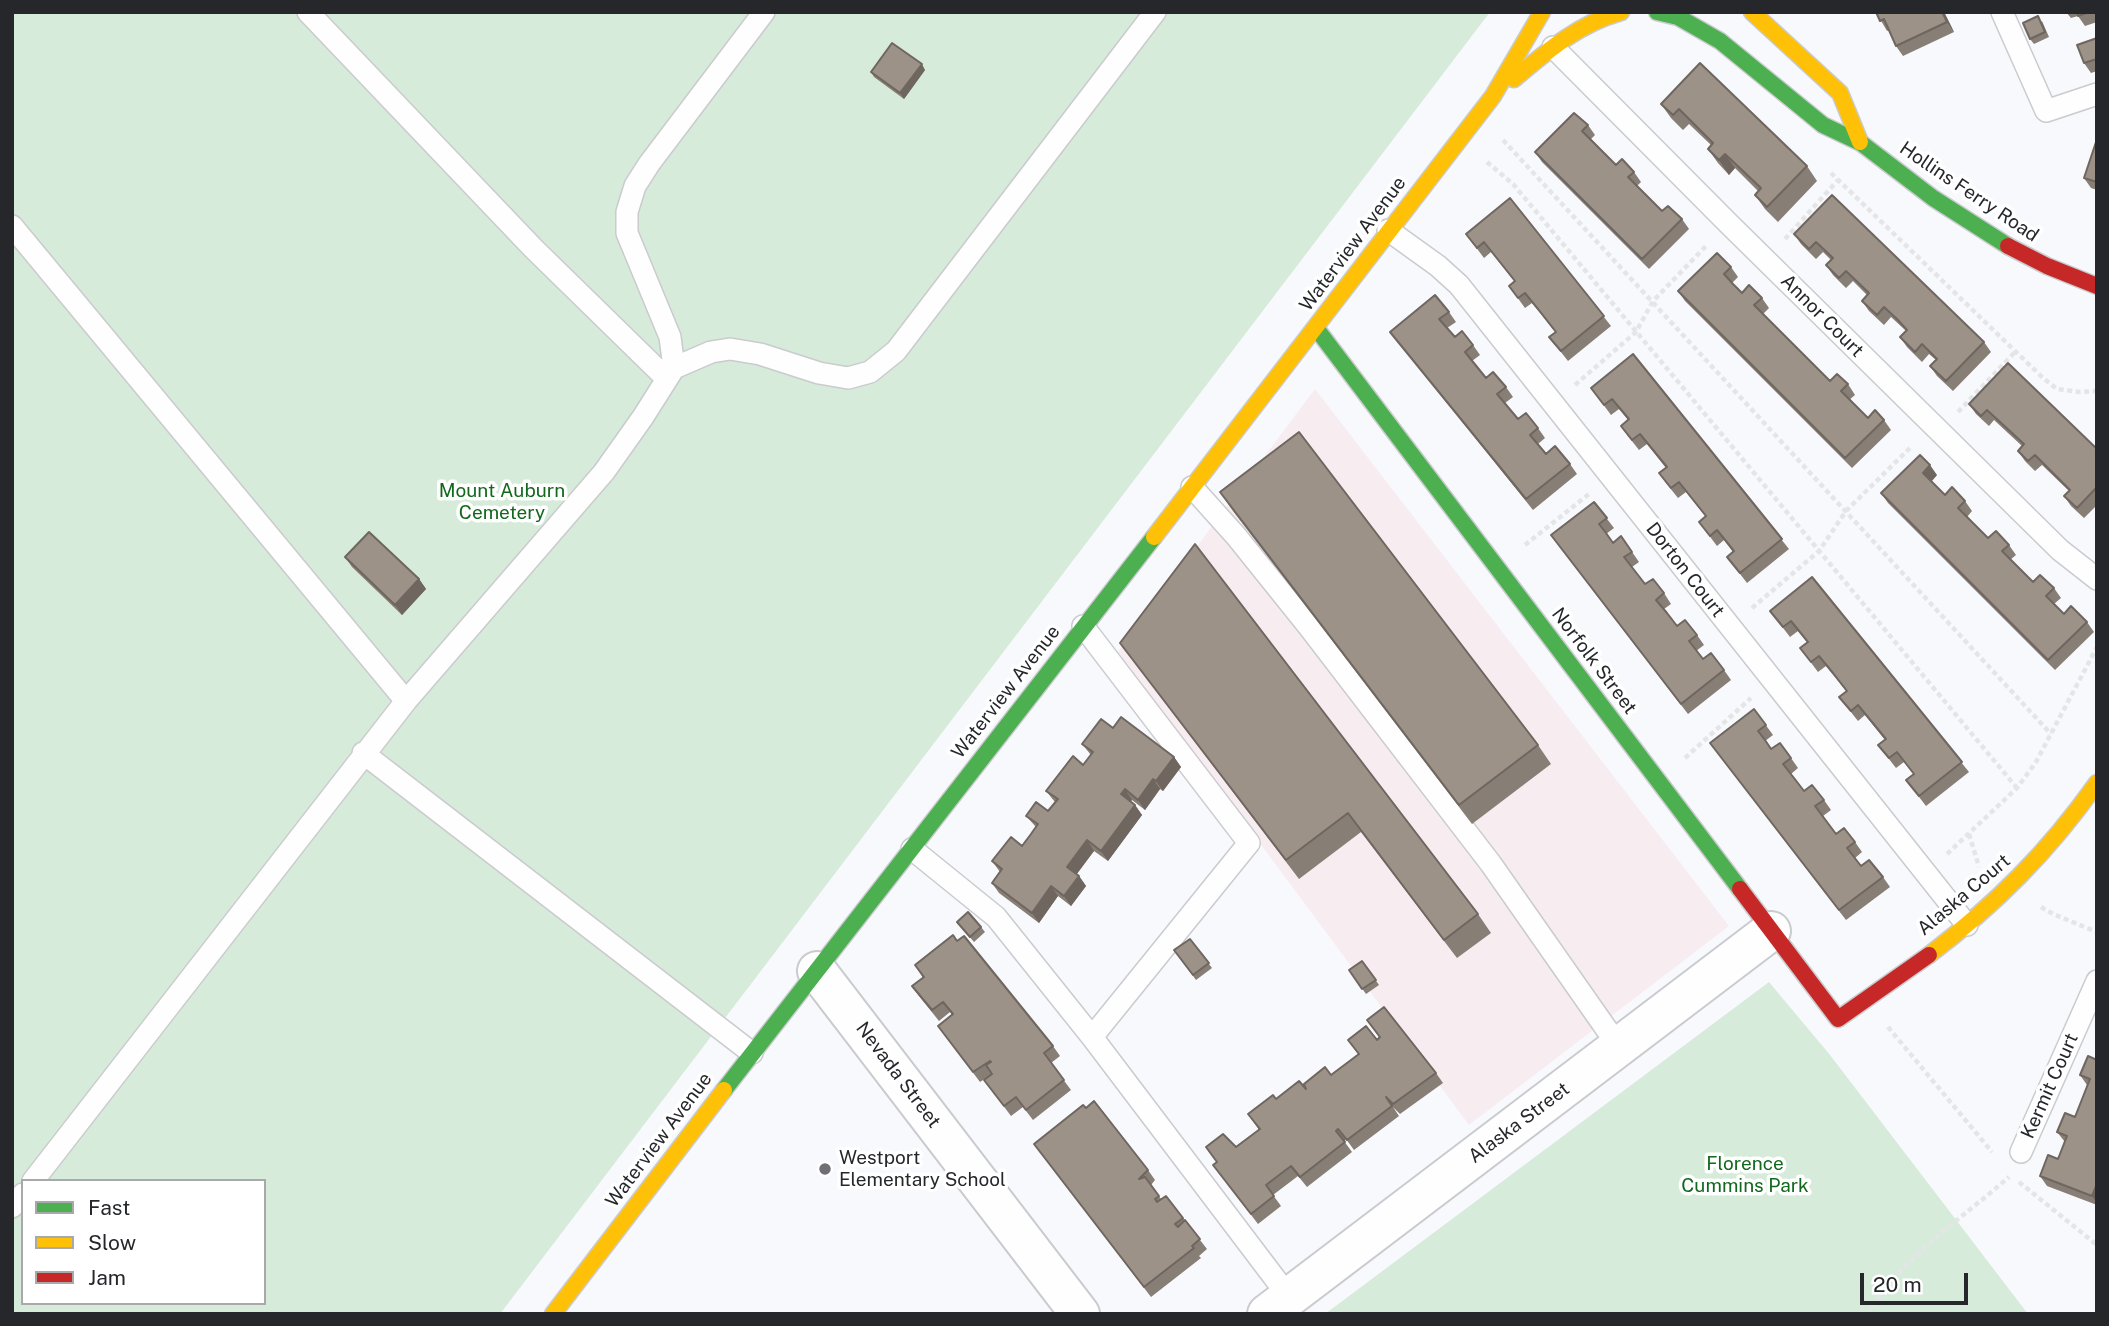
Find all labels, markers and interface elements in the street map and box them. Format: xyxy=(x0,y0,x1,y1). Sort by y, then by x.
street label: Hollins Ferry Road xyxy=(1895,137,2043,247)
street label: Waterview Avenue xyxy=(1295,172,1411,316)
street label: Annor Court xyxy=(1776,270,1868,362)
park label: Mount Auburn Cemetery xyxy=(439,480,565,524)
street label: Dorton Court xyxy=(1641,518,1729,622)
street label: Norfolk Street xyxy=(1547,603,1641,719)
street label: Waterview Avenue xyxy=(947,621,1065,763)
street label: Alaska Court xyxy=(1913,850,2015,940)
street label: Nevada Street xyxy=(851,1018,945,1132)
street label: Kermit Court xyxy=(2017,1030,2083,1142)
street label: Waterview Avenue xyxy=(601,1068,717,1212)
street label: Alaska Street xyxy=(1464,1078,1574,1168)
place label: Westport Elementary School xyxy=(839,1147,1006,1191)
park label: Florence Cummins Park xyxy=(1681,1153,1809,1197)
marker: Westport Elementary School xyxy=(817,1161,833,1177)
legend xyxy=(21,1179,266,1305)
text: Fast xyxy=(88,1195,130,1220)
text: Slow xyxy=(88,1230,136,1255)
scale bar xyxy=(1864,1260,1972,1304)
text: Jam xyxy=(88,1265,126,1290)
text: 20 m xyxy=(1873,1272,1922,1297)

